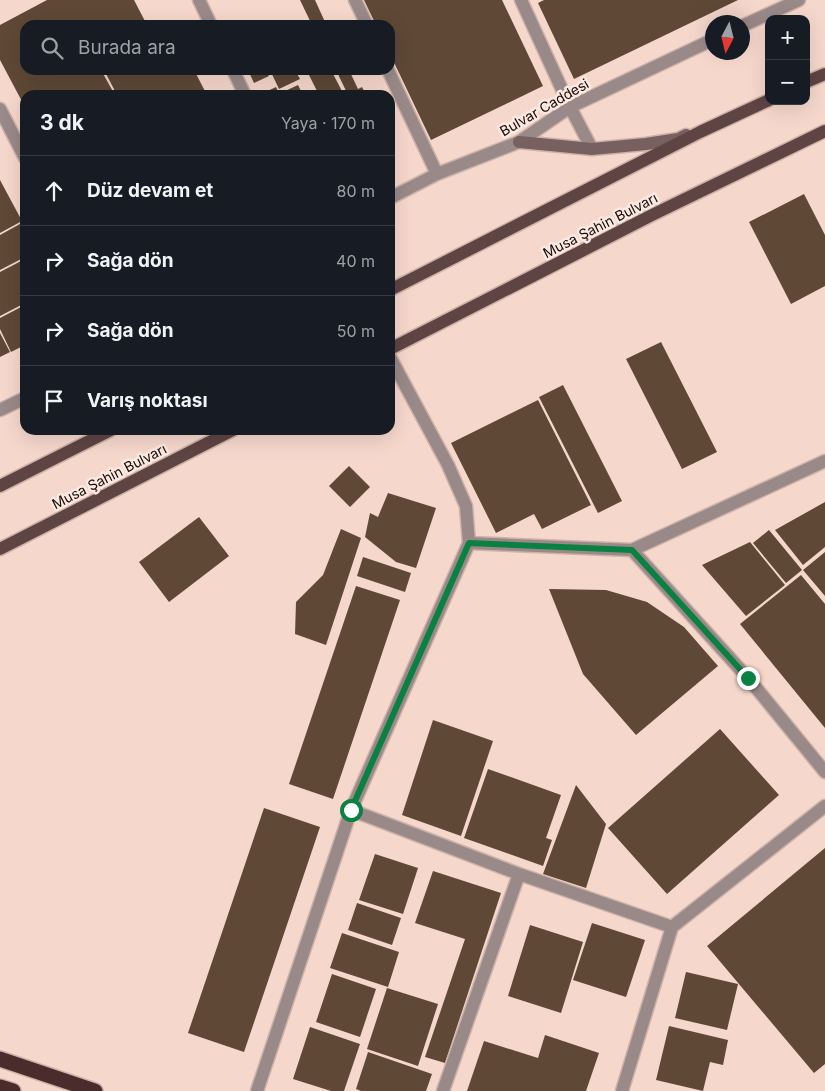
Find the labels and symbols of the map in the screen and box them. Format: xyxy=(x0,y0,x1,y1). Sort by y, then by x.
north arrow xyxy=(705,15,750,60)
street label: Bulvar Caddesi xyxy=(496,75,592,139)
street label: Musa Şahin Bulvarı xyxy=(540,189,660,261)
street label: Musa Şahin Bulvarı xyxy=(49,440,169,512)
route end xyxy=(737,667,760,690)
route start xyxy=(340,799,363,822)

